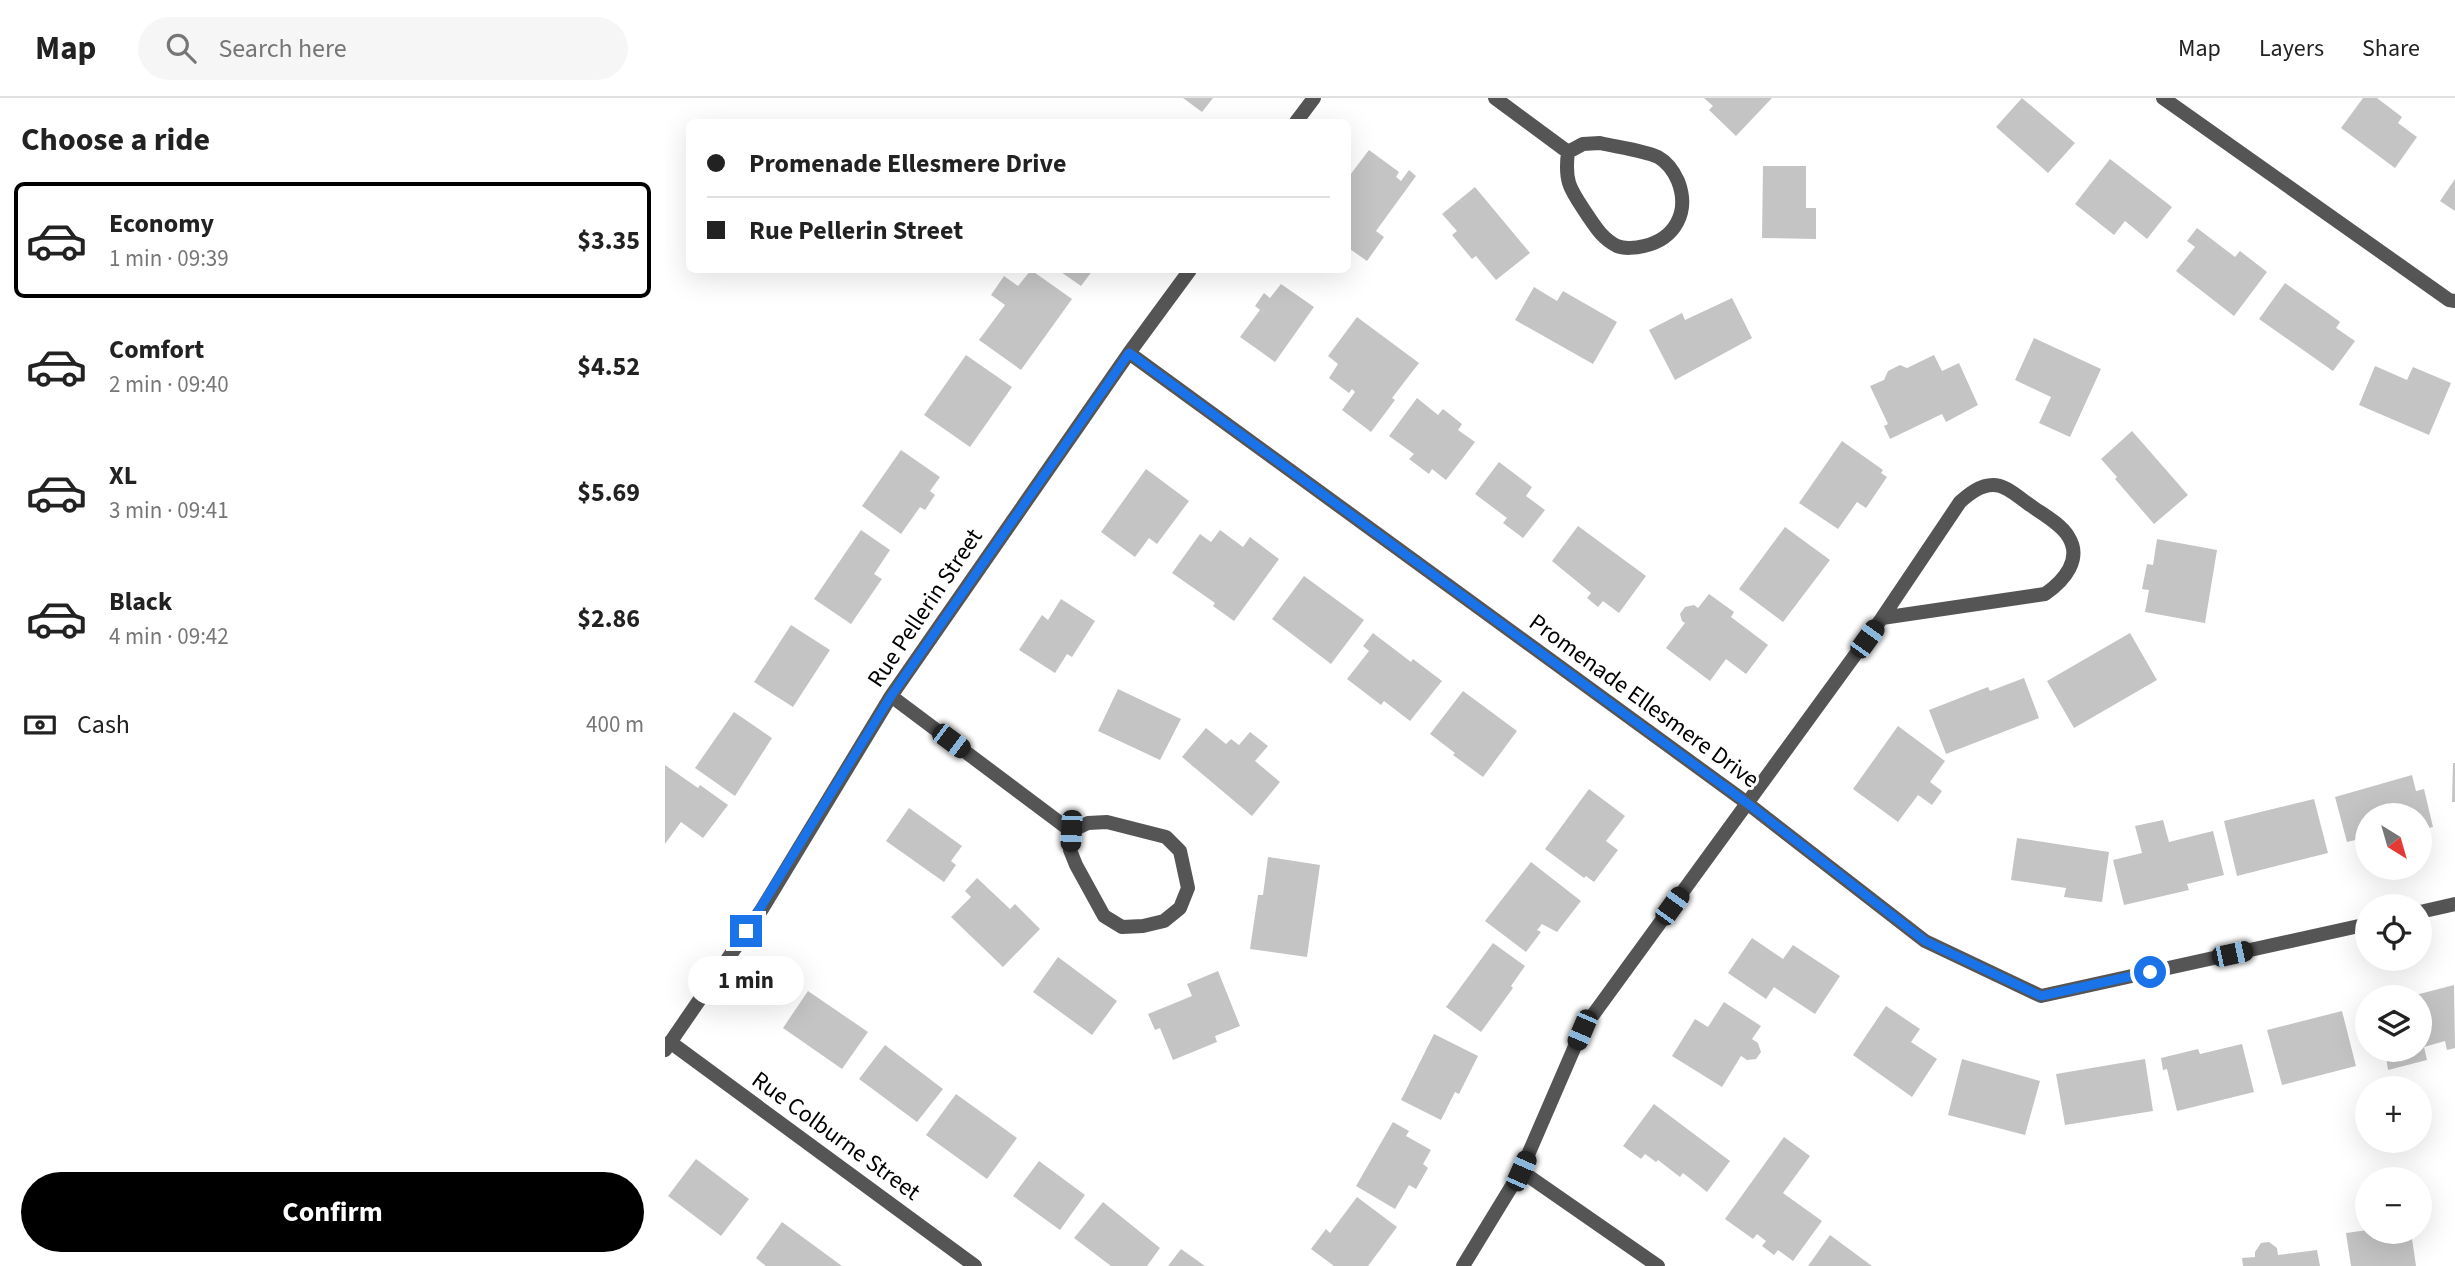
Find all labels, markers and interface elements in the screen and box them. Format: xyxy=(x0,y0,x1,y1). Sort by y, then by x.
search box xyxy=(138,17,628,80)
text: Map xyxy=(35,25,96,72)
icon: search xyxy=(162,29,200,67)
text: Search here xyxy=(218,30,347,67)
text: Map xyxy=(2178,31,2221,66)
text: Layers xyxy=(2259,31,2324,66)
text: Share xyxy=(2362,31,2420,66)
text: Choose a ride xyxy=(21,117,210,163)
text: Promenade Ellesmere Drive xyxy=(749,145,1066,182)
text: Economy xyxy=(109,205,214,242)
icon: car xyxy=(25,209,88,272)
text: Rue Pellerin Street xyxy=(749,212,963,249)
text: $3.35 xyxy=(577,222,640,259)
text: 1 min · 09:39 xyxy=(109,242,229,275)
text: Comfort xyxy=(109,331,204,368)
icon: car xyxy=(25,335,88,398)
text: $4.52 xyxy=(577,348,640,385)
text: 2 min · 09:40 xyxy=(109,368,229,401)
text: XL xyxy=(109,457,137,494)
icon: car xyxy=(25,461,88,524)
text: $5.69 xyxy=(577,474,640,511)
text: 3 min · 09:41 xyxy=(109,494,229,527)
street label: Rue Pellerin Street xyxy=(859,522,991,694)
text: Black xyxy=(109,583,172,620)
icon: car xyxy=(25,587,88,650)
text: $2.86 xyxy=(577,600,640,637)
street label: Promenade Ellesmere Drive xyxy=(1522,605,1766,797)
car xyxy=(1847,616,1888,662)
text: 4 min · 09:42 xyxy=(109,620,229,653)
icon: cash xyxy=(21,706,59,744)
text: Cash xyxy=(77,706,130,743)
text: 400 m xyxy=(586,708,644,741)
car xyxy=(928,720,975,762)
north arrow xyxy=(2355,803,2433,880)
map controls xyxy=(2355,803,2432,1244)
car xyxy=(1060,809,1083,853)
car xyxy=(1652,883,1693,929)
button: locate xyxy=(2355,894,2432,971)
route end xyxy=(730,915,762,947)
car xyxy=(2210,939,2255,969)
callout: 1 min xyxy=(688,956,804,1004)
route start xyxy=(2134,956,2166,988)
text: 1 min xyxy=(718,964,774,997)
button: layers xyxy=(2355,985,2432,1062)
car xyxy=(1565,1007,1600,1053)
street label: Rue Colburne Street xyxy=(744,1063,928,1209)
button: + xyxy=(2355,1076,2432,1153)
car xyxy=(1503,1148,1540,1194)
button: − xyxy=(2355,1167,2432,1244)
button: Confirm xyxy=(21,1172,644,1252)

